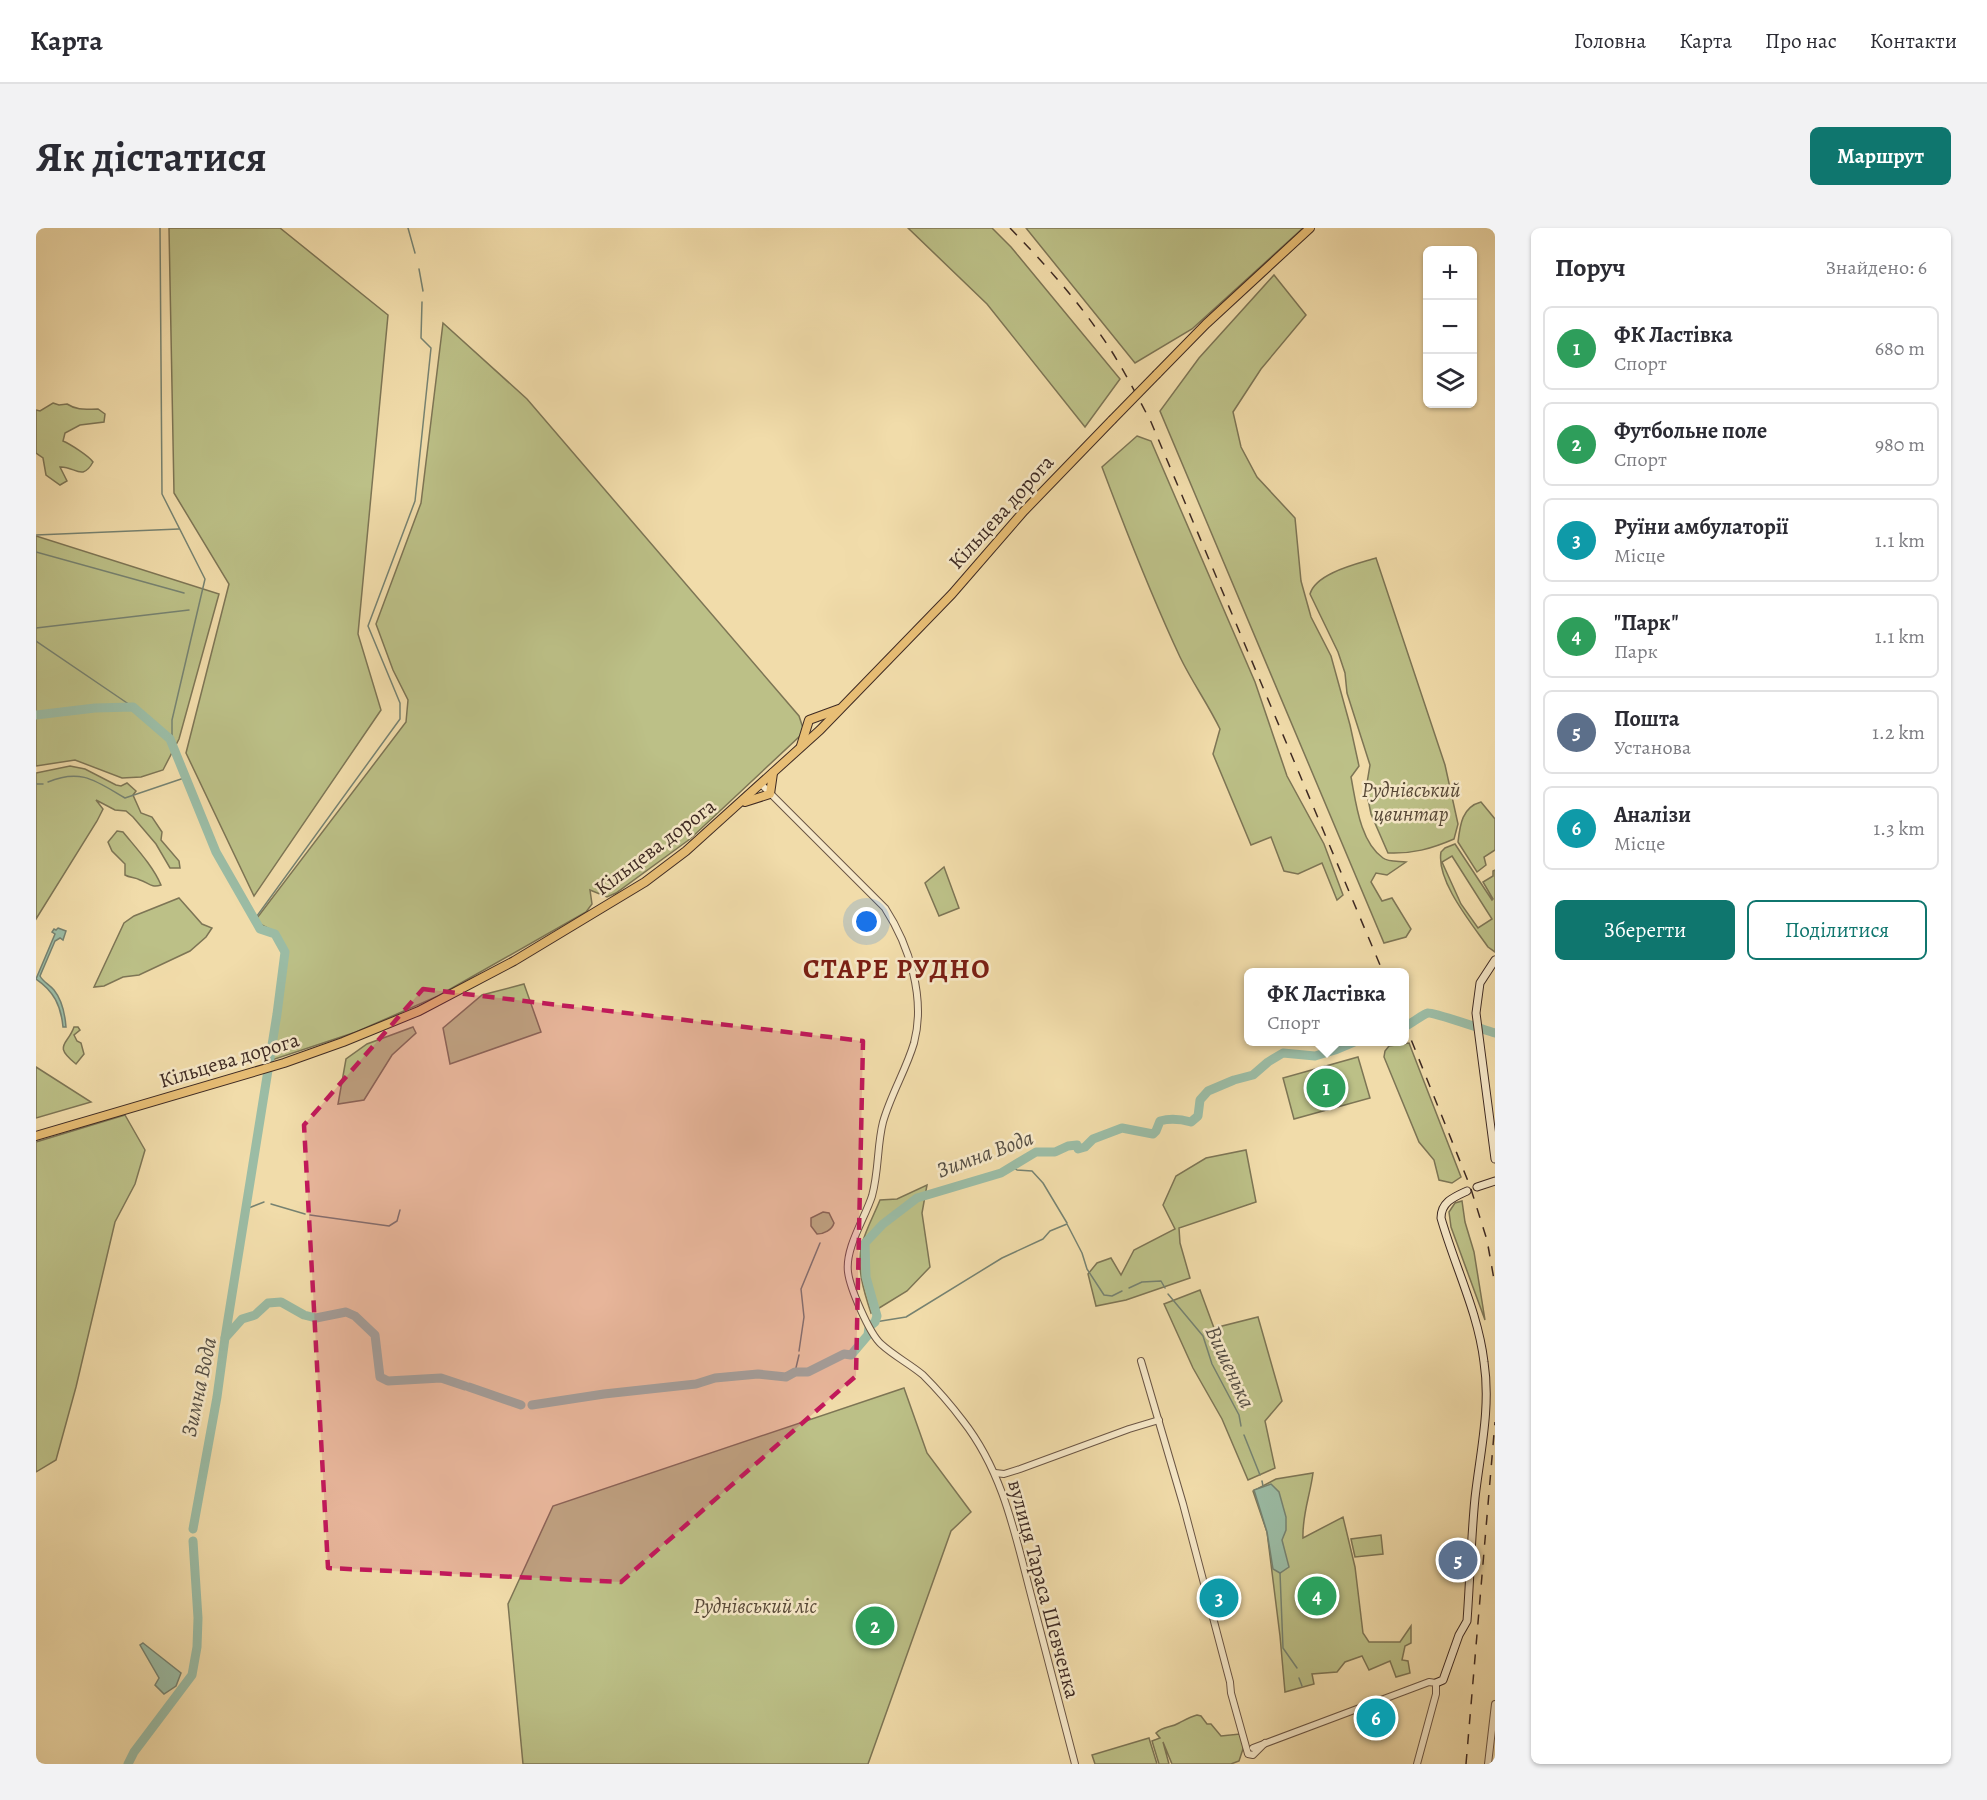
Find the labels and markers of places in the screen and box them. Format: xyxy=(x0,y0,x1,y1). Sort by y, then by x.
pin: 1 xyxy=(1306,1066,1346,1110)
pin: 5 xyxy=(1438,1538,1478,1582)
pin: 4 xyxy=(1298,1574,1336,1618)
pin: 3 xyxy=(1200,1576,1238,1620)
pin: 2 xyxy=(856,1604,894,1648)
pin: 6 xyxy=(1356,1696,1396,1740)

